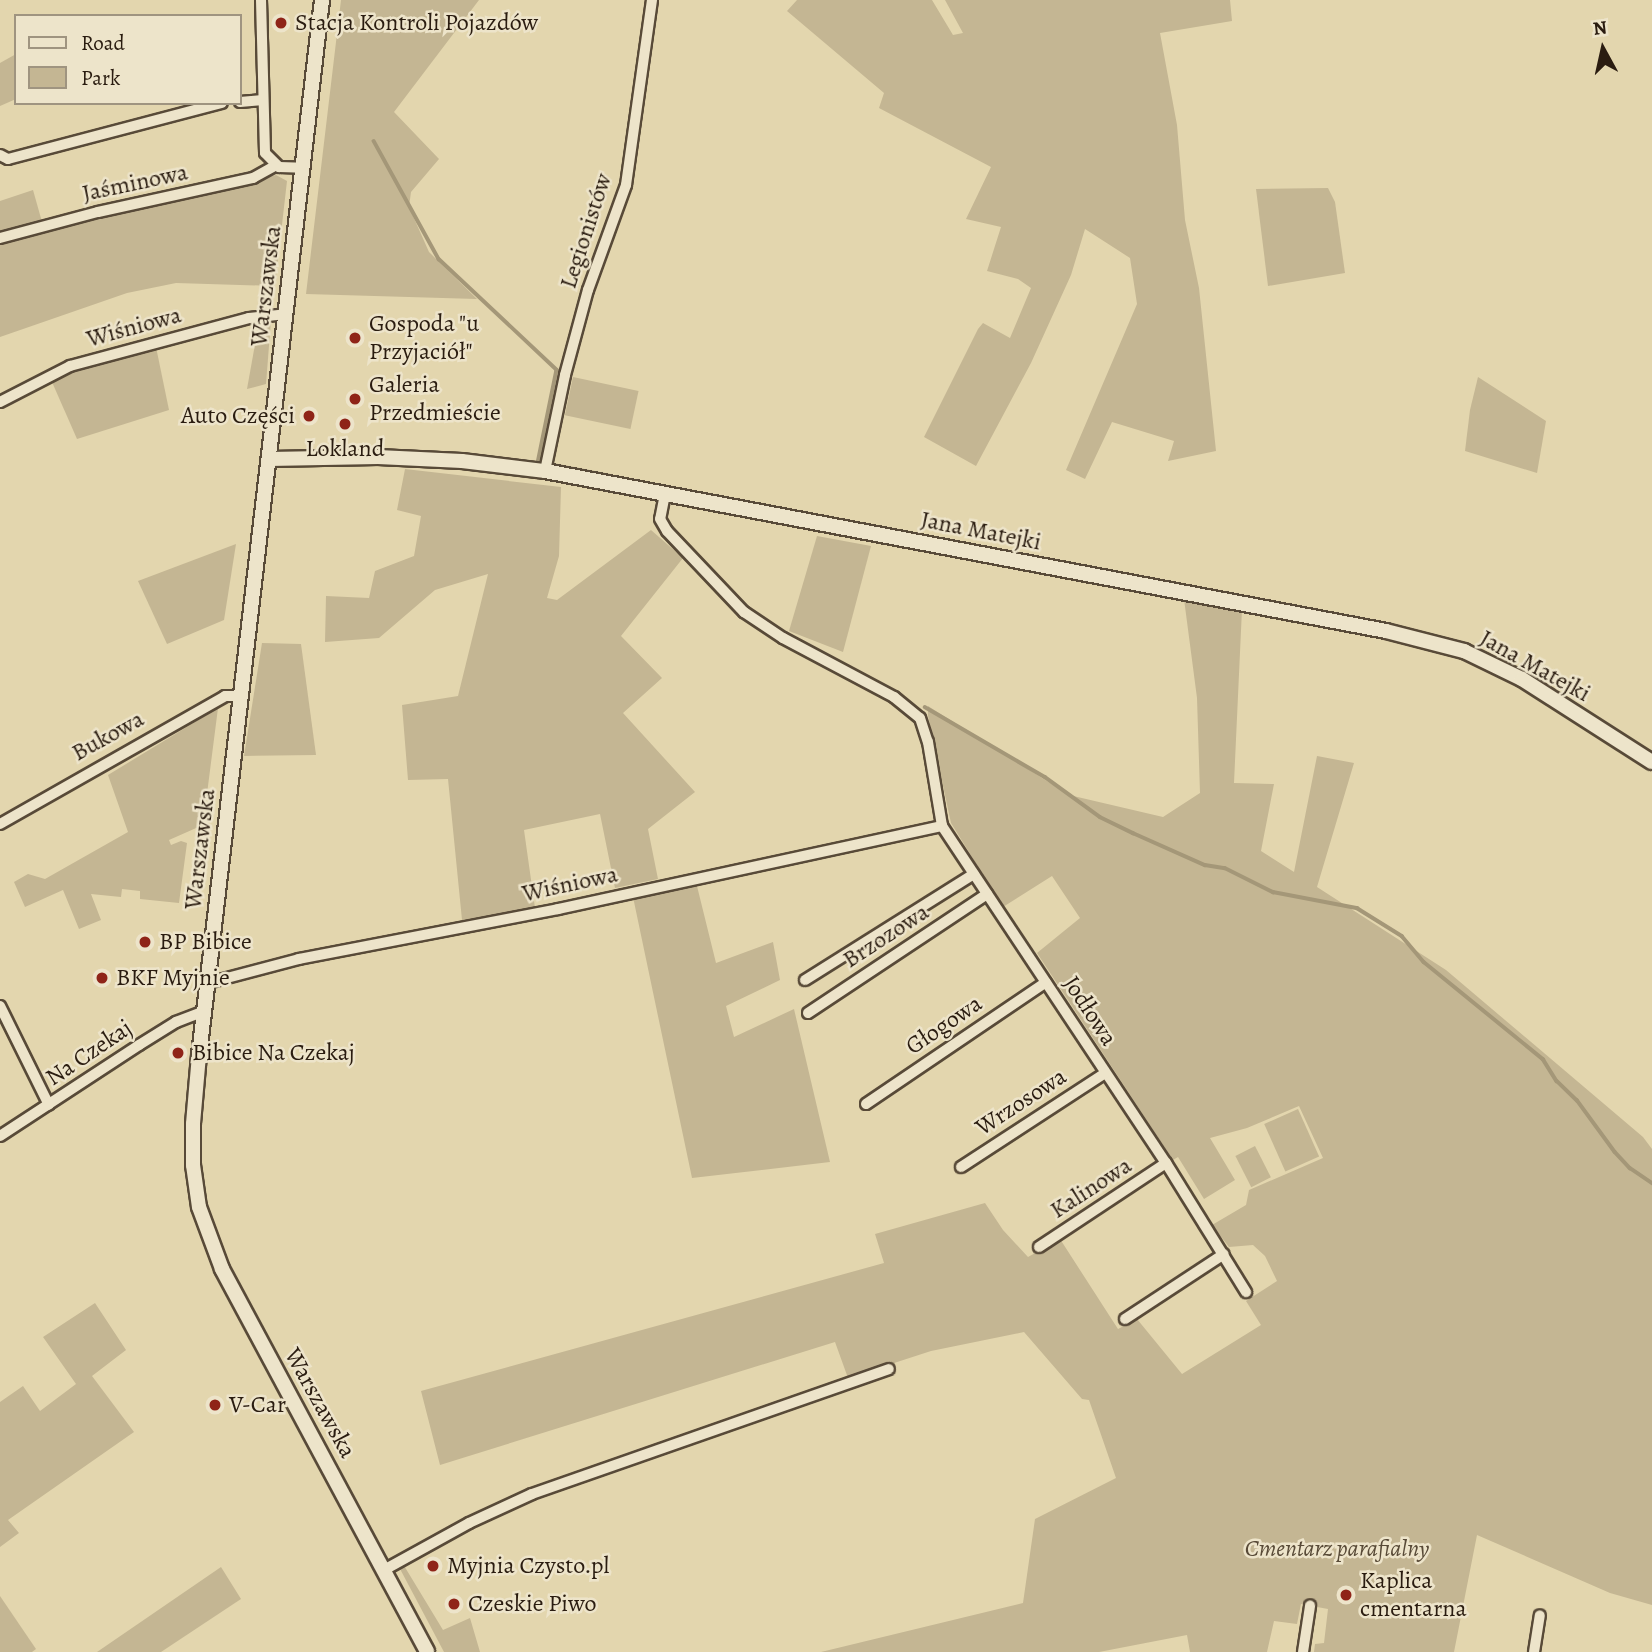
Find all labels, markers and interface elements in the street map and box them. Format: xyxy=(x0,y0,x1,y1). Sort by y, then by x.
place label: Stacja Kontroli Pojazdów xyxy=(295,9,538,37)
legend xyxy=(14,14,242,105)
north arrow xyxy=(1568,14,1638,84)
text: N xyxy=(1591,14,1609,42)
marker: Stacja Kontroli Pojazdów xyxy=(273,15,289,31)
text: Road xyxy=(81,29,125,57)
text: Park xyxy=(81,64,120,92)
street label: Jaśminowa xyxy=(80,158,190,208)
street label: Legionistów xyxy=(554,170,618,292)
street label: Warszawska xyxy=(244,224,288,348)
street label: Wiśniowa xyxy=(83,301,185,353)
place label: Gospoda "u Przyjaciół" xyxy=(369,310,480,366)
marker: Gospoda "u Przyjaciół" xyxy=(347,330,363,346)
place label: Galeria Przedmieście xyxy=(369,371,501,427)
marker: Galeria Przedmieście xyxy=(347,391,363,407)
place label: Auto Części xyxy=(181,402,295,430)
marker: Auto Części xyxy=(301,408,317,424)
marker: Lokland xyxy=(337,416,353,432)
place label: Lokland xyxy=(305,435,385,463)
street label: Jana Matejki xyxy=(918,505,1044,557)
street label: Jana Matejki xyxy=(1475,624,1595,708)
street label: Bukowa xyxy=(67,704,149,768)
street label: Warszawska xyxy=(178,787,222,911)
street label: Wiśniowa xyxy=(520,860,620,908)
street label: Brzozowa xyxy=(838,898,934,974)
place label: BP Bibice xyxy=(159,928,252,956)
marker: BP Bibice xyxy=(137,934,153,950)
place label: BKF Myjnie xyxy=(116,964,230,992)
marker: BKF Myjnie xyxy=(94,970,110,986)
street label: Jodłowa xyxy=(1057,971,1123,1051)
street label: Głogowa xyxy=(901,989,987,1061)
street label: Na Czekaj xyxy=(40,1014,138,1092)
place label: Bibice Na Czekaj xyxy=(192,1039,355,1067)
marker: Bibice Na Czekaj xyxy=(170,1045,186,1061)
street label: Wrzosowa xyxy=(970,1062,1072,1142)
street label: Kalinowa xyxy=(1045,1151,1137,1225)
street label: Warszawska xyxy=(278,1343,362,1463)
place label: V-Car xyxy=(229,1391,286,1419)
marker: V-Car xyxy=(207,1397,223,1413)
park label: Cmentarz parafialny xyxy=(1245,1535,1429,1563)
place label: Myjnia Czysto.pl xyxy=(447,1552,609,1580)
marker: Myjnia Czysto.pl xyxy=(425,1558,441,1574)
place label: Kaplica cmentarna xyxy=(1360,1567,1467,1623)
marker: Kaplica cmentarna xyxy=(1338,1587,1354,1603)
place label: Czeskie Piwo xyxy=(468,1590,596,1618)
marker: Czeskie Piwo xyxy=(446,1596,462,1612)

